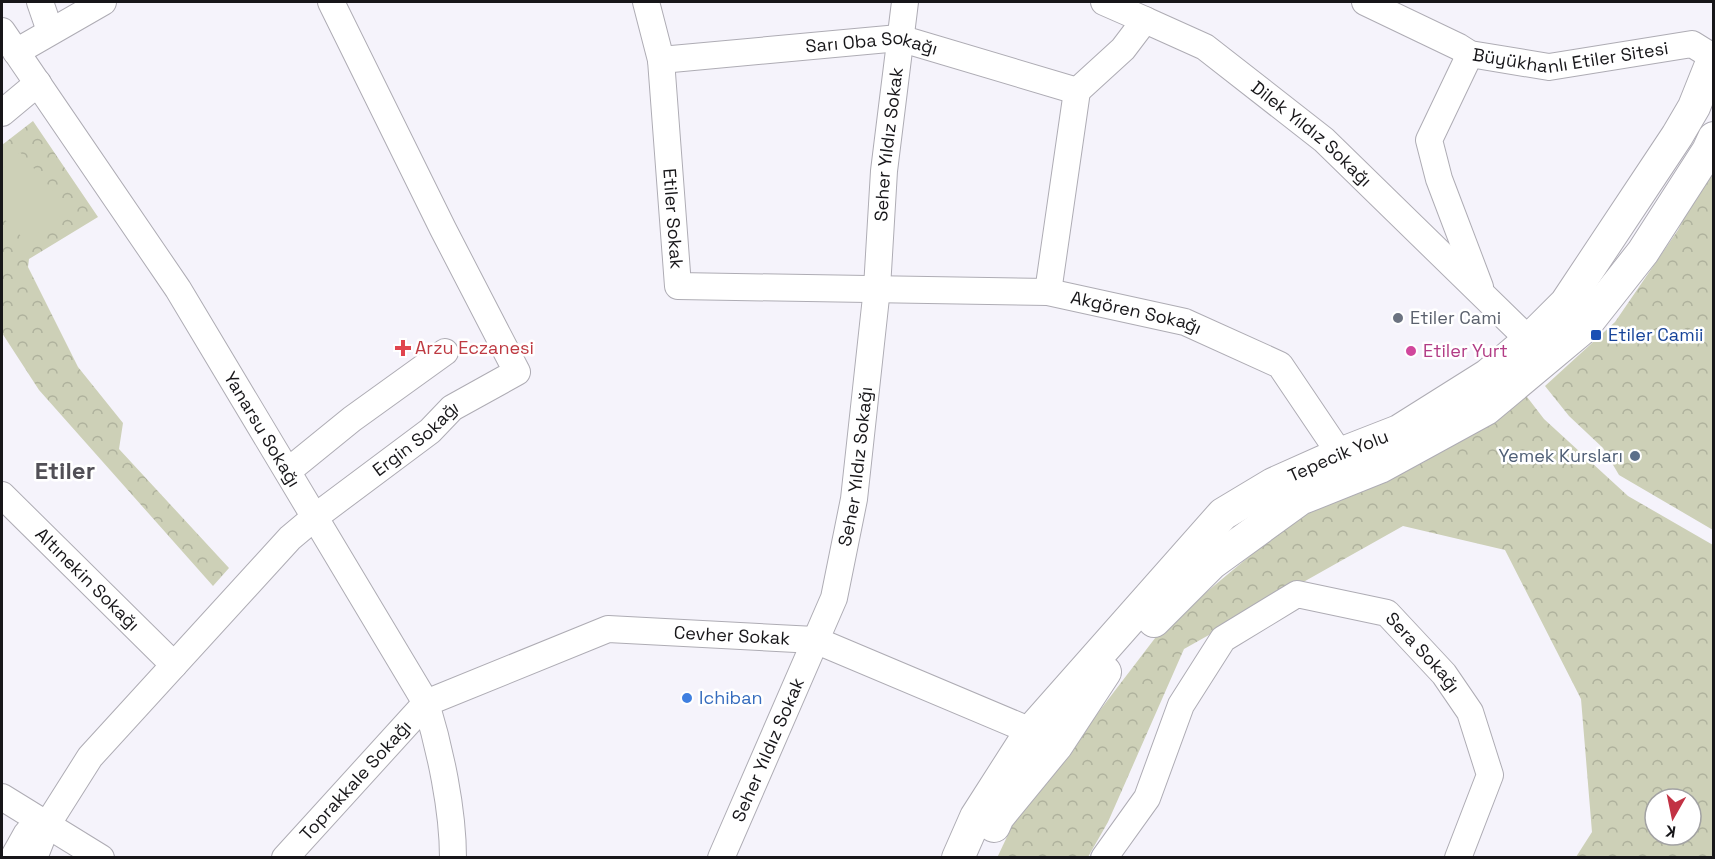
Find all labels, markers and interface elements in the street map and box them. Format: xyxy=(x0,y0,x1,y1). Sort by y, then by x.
street label: Sarı Oba Sokağı xyxy=(804,26,941,60)
street label: Büyükhanlı Etiler Sitesi xyxy=(1471,36,1670,78)
street label: Seher Yıldız Sokak xyxy=(869,65,908,222)
street label: Dilek Yıldız Sokağı xyxy=(1247,75,1377,191)
street label: Etiler Sokak xyxy=(658,167,689,270)
street label: Akgören Sokağı xyxy=(1069,285,1205,339)
place label: Etiler Cami xyxy=(1410,306,1501,329)
marker: Etiler Cami xyxy=(1391,311,1405,325)
place label: Etiler Camii xyxy=(1608,323,1704,346)
marker: Etiler Camii xyxy=(1589,328,1603,342)
place label: Arzu Eczanesi xyxy=(415,336,534,359)
place label: Etiler Yurt xyxy=(1423,339,1508,362)
marker: Arzu Eczanesi xyxy=(396,341,410,355)
marker: Etiler Yurt xyxy=(1404,344,1418,358)
street label: Yanarsu Sokağı xyxy=(219,367,306,491)
street label: Seher Yıldız Sokağı xyxy=(833,385,877,548)
street label: Ergin Sokağı xyxy=(368,395,462,481)
street label: Tepecik Yolu xyxy=(1284,424,1392,487)
place label: Yemek Kursları xyxy=(1499,444,1623,467)
marker: Yemek Kursları xyxy=(1628,449,1642,463)
district label: Etiler xyxy=(35,455,95,486)
street label: Altınekin Sokağı xyxy=(31,522,145,636)
street label: Sera Sokağı xyxy=(1381,607,1465,697)
street label: Cevher Sokak xyxy=(673,621,791,650)
street label: Seher Yıldız Sokak xyxy=(726,674,809,825)
place label: Ichiban xyxy=(699,686,763,709)
marker: Ichiban xyxy=(680,691,694,705)
street label: Toprakkale Sokağı xyxy=(295,715,416,845)
north arrow xyxy=(1643,787,1703,847)
text: K xyxy=(1664,820,1677,842)

